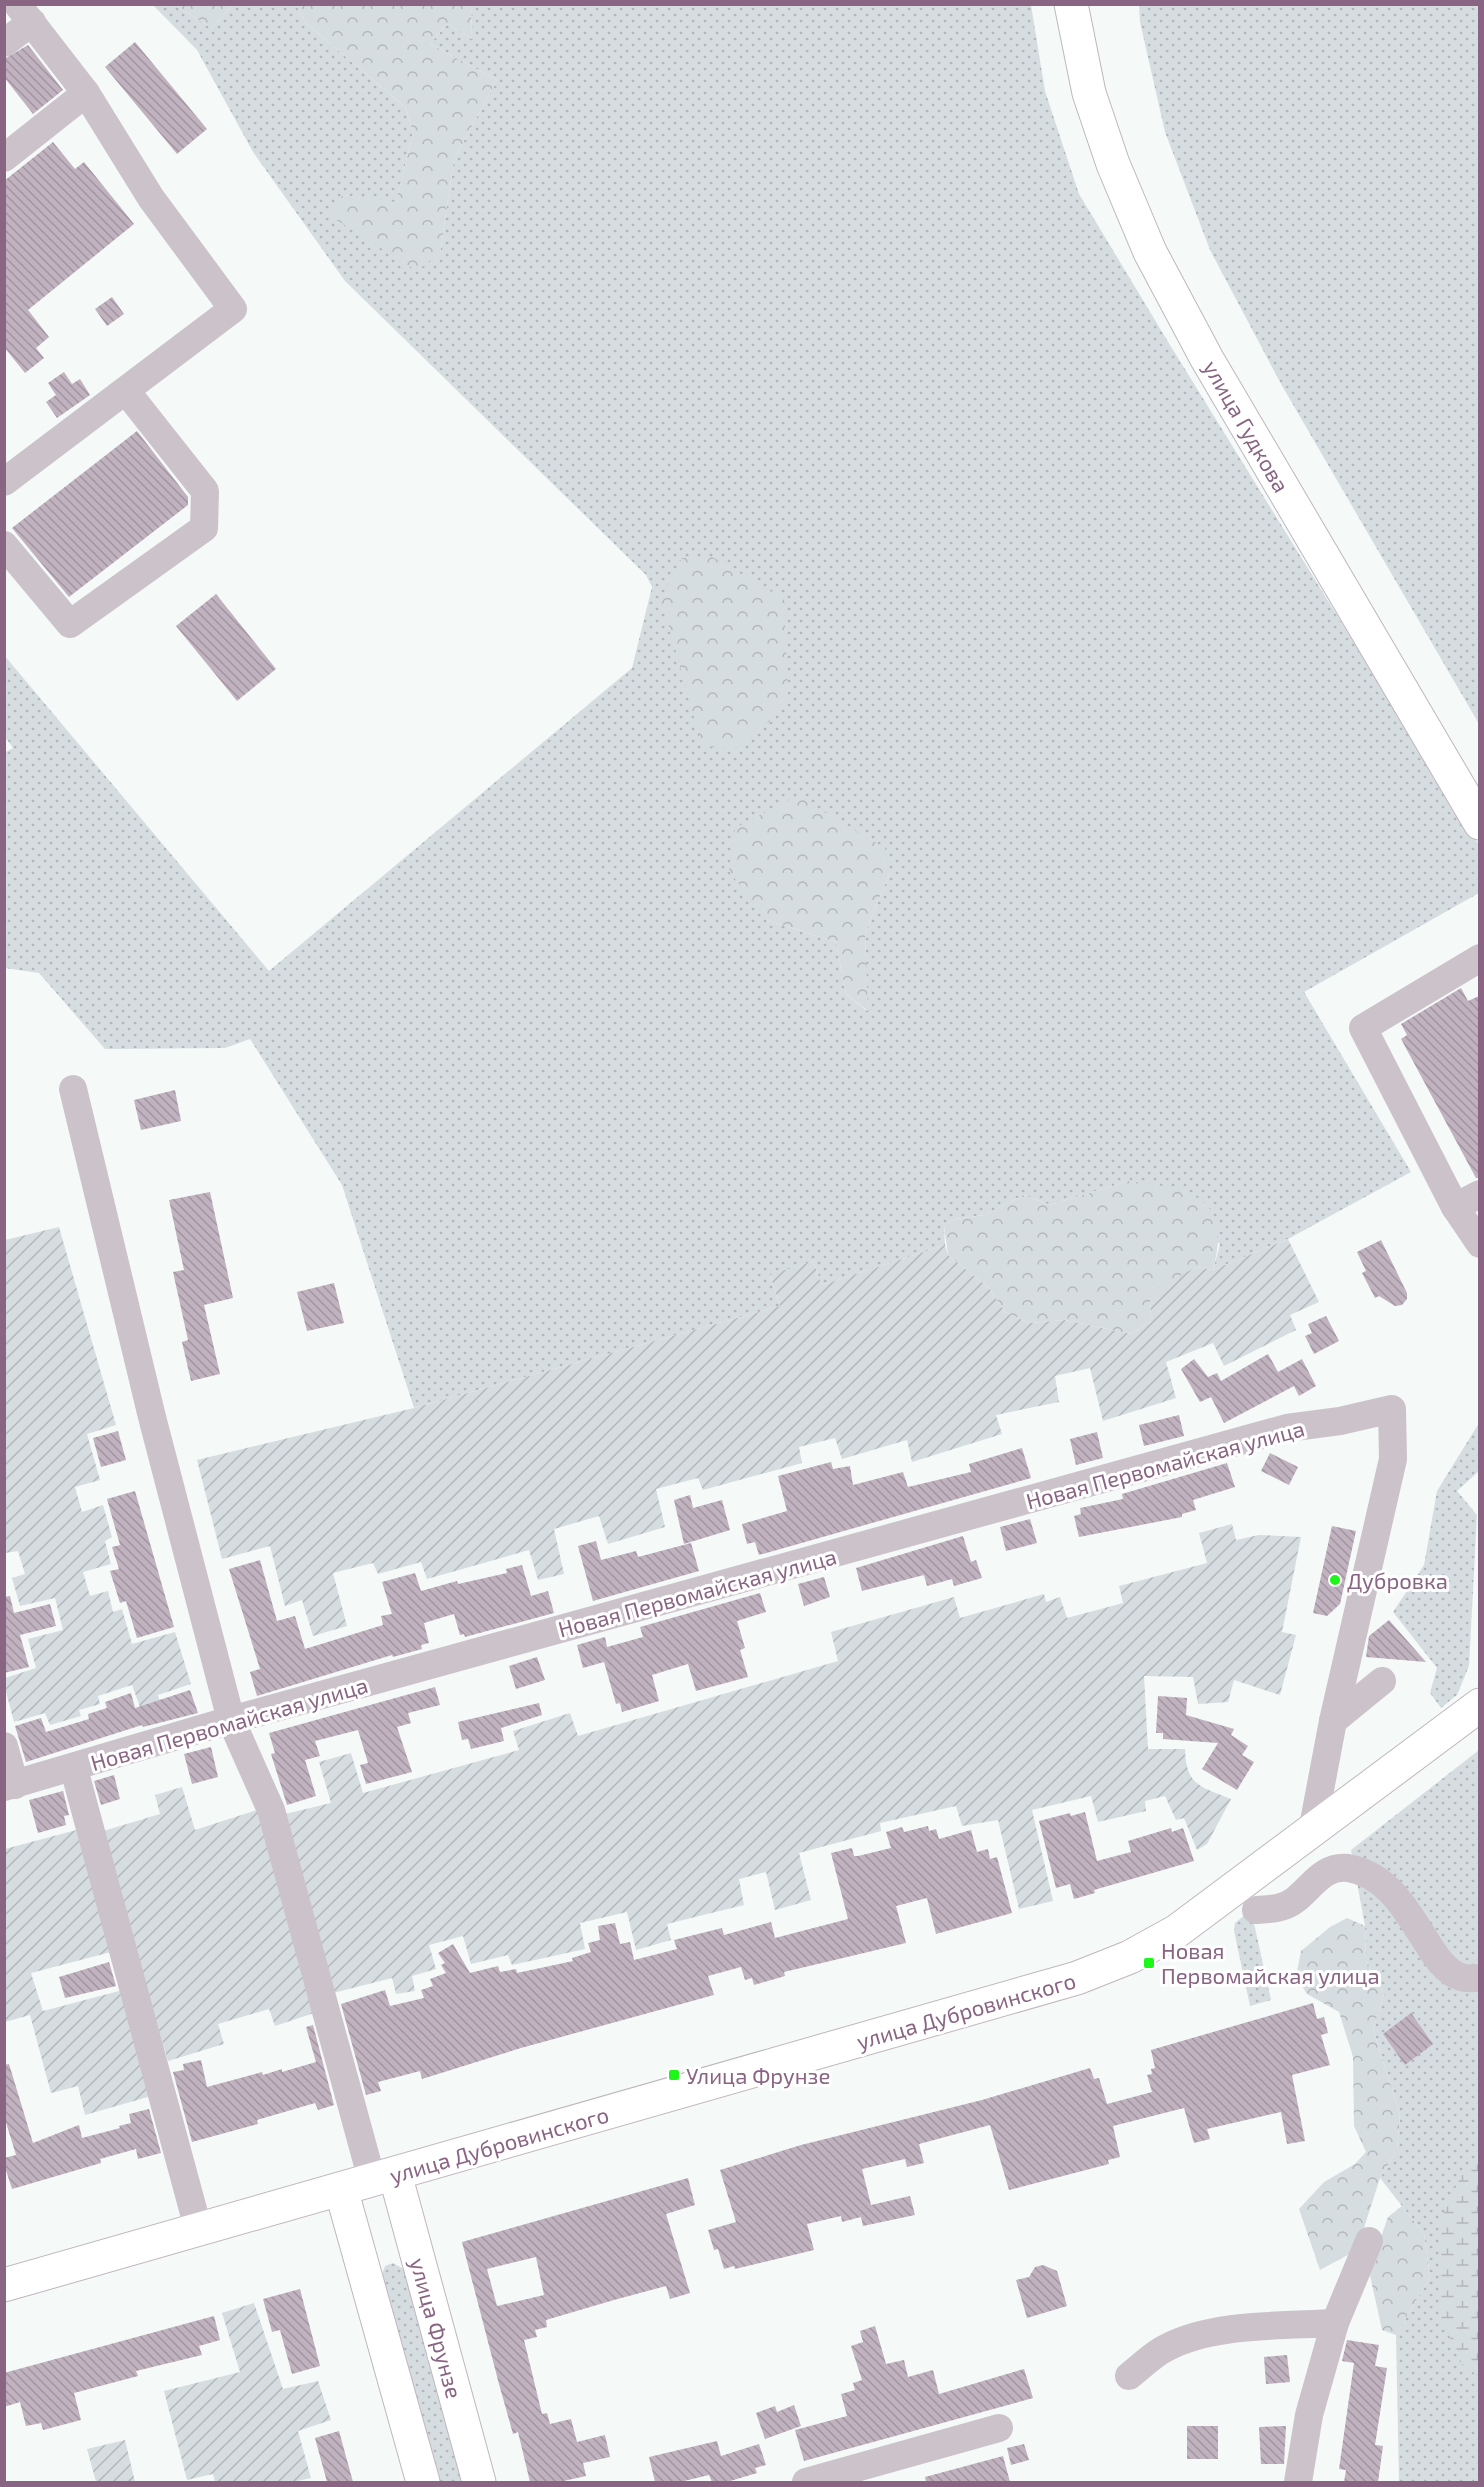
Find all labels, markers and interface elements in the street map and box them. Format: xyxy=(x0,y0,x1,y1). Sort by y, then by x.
street label: улица Гудкова xyxy=(1198,355,1295,497)
street label: Новая Первомайская улица xyxy=(1023,1414,1307,1515)
street label: Новая Первомайская улица xyxy=(555,1542,839,1643)
place label: Дубровка xyxy=(1347,1567,1448,1594)
marker: Дубровка xyxy=(1328,1573,1342,1587)
street label: Новая Первомайская улица xyxy=(87,1671,371,1776)
place label: Новая Первомайская улица xyxy=(1161,1937,1380,1989)
marker: Новая Первомайская улица xyxy=(1142,1956,1156,1970)
street label: улица Дубровинского xyxy=(853,1966,1079,2055)
place label: Улица Фрунзе xyxy=(686,2062,830,2089)
marker: Улица Фрунзе xyxy=(667,2068,681,2082)
street label: улица Дубровинского xyxy=(386,2100,612,2189)
street label: улица Фрунзе xyxy=(405,2255,468,2401)

